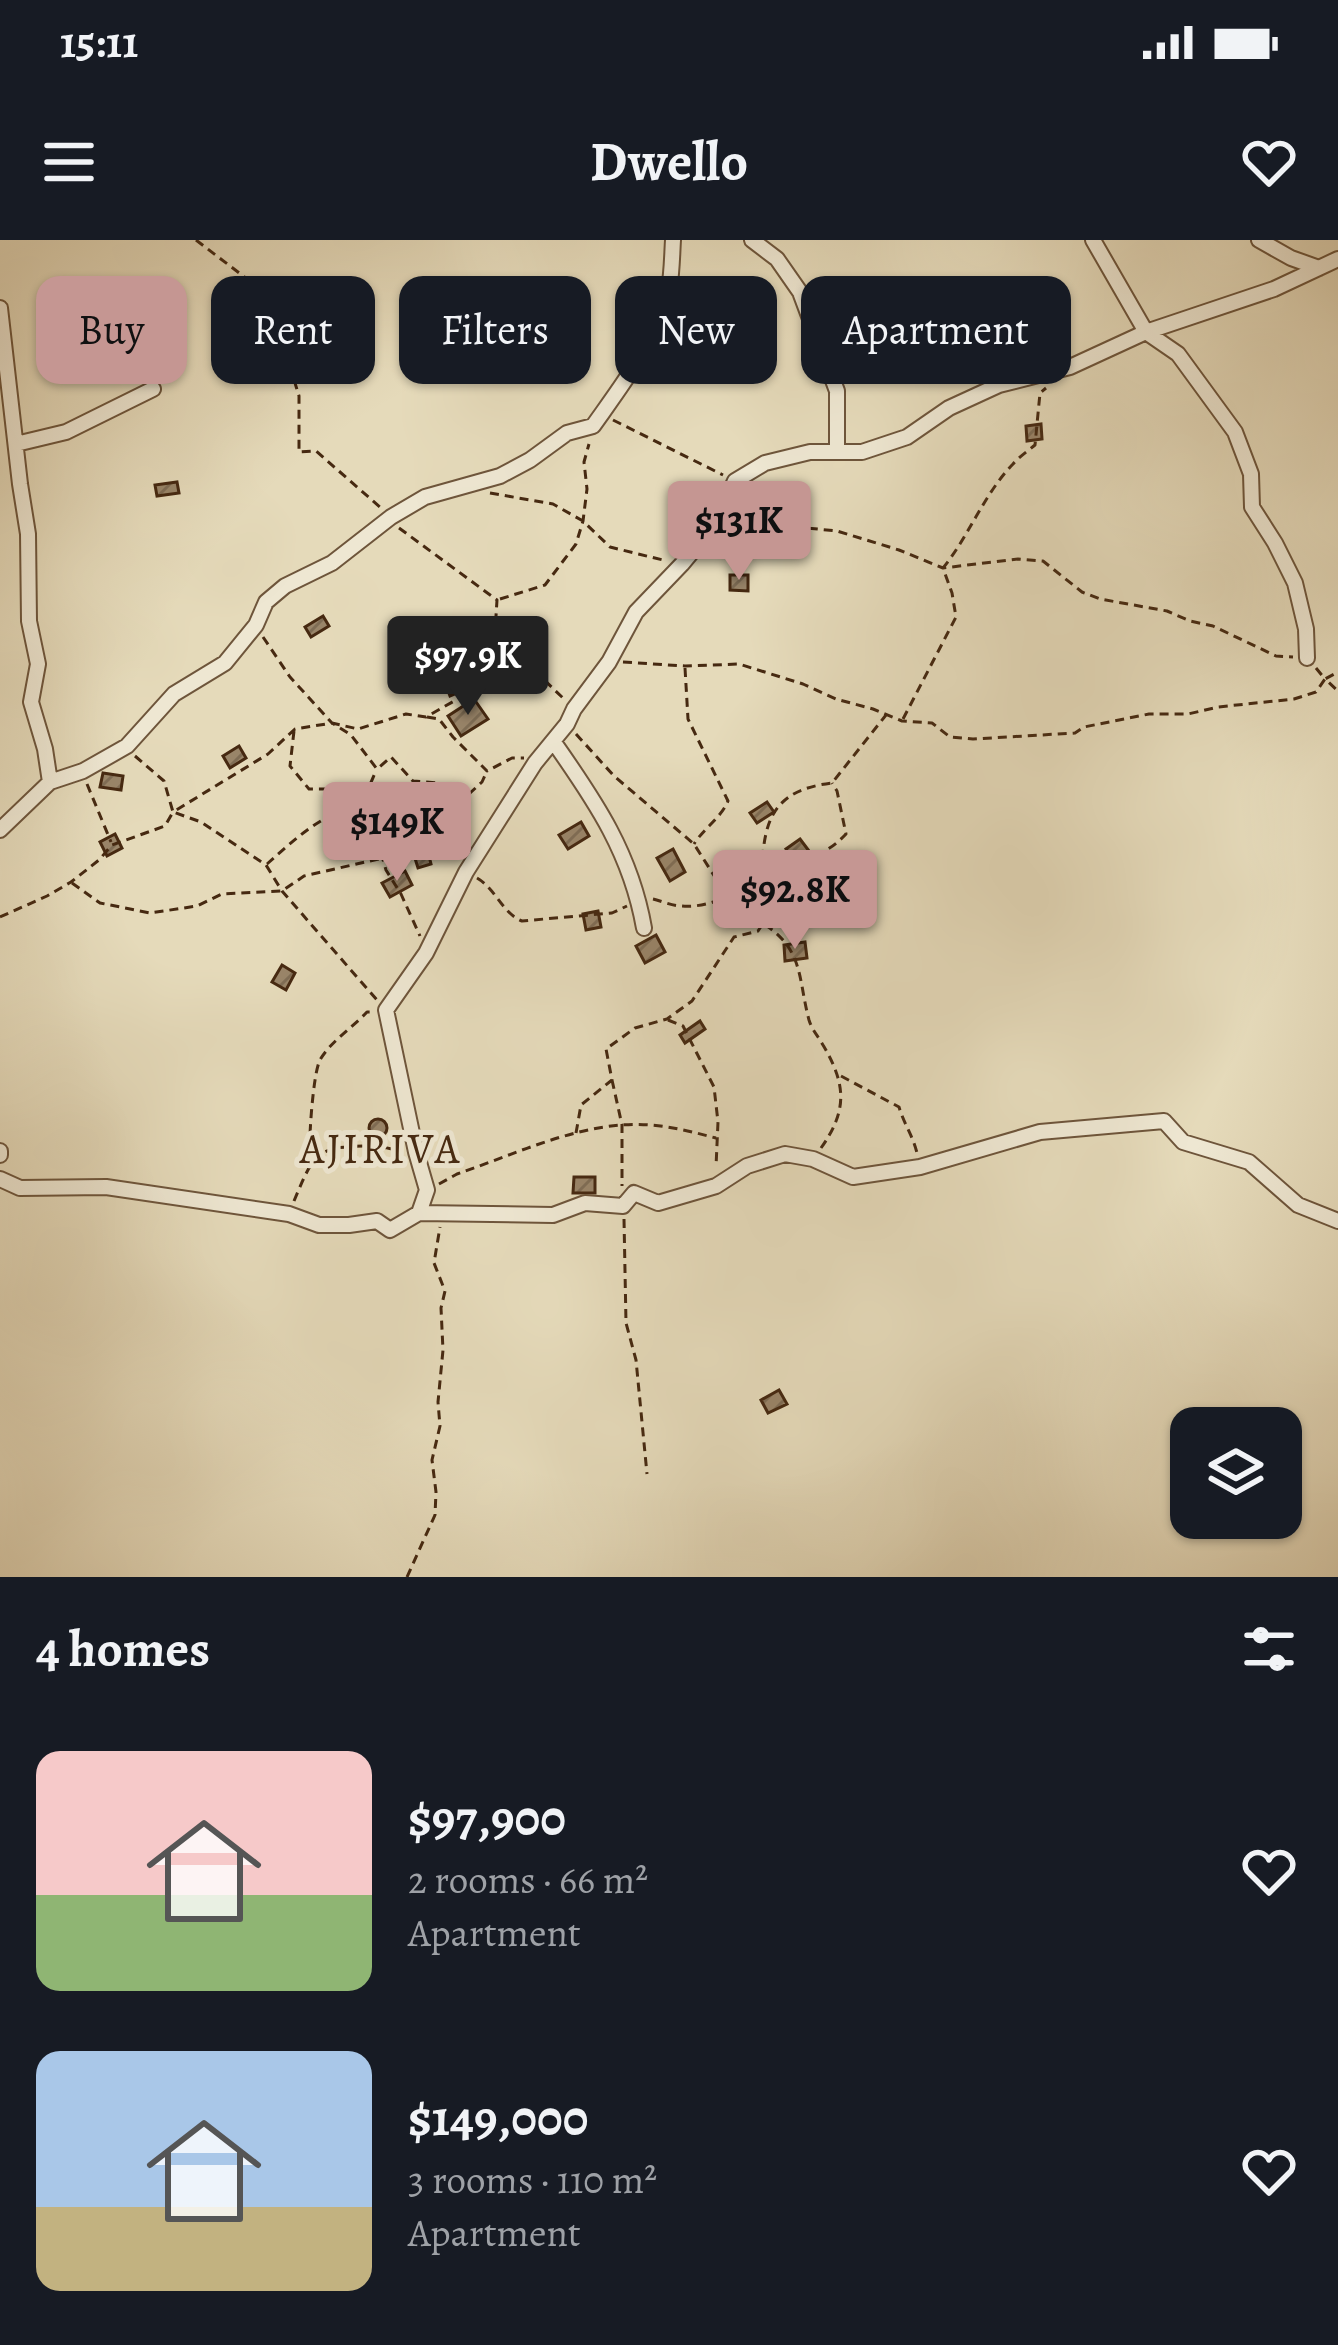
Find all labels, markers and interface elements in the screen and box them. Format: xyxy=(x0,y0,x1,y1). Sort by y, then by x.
text: 15:11 xyxy=(60,11,138,73)
text: Dwello xyxy=(590,125,748,199)
icon: menu xyxy=(36,129,102,195)
icon: heart xyxy=(1236,129,1302,195)
chip: Buy xyxy=(36,276,187,384)
chip: Rent xyxy=(211,276,375,384)
chip: Filters xyxy=(399,276,591,384)
chip: New xyxy=(615,276,777,384)
chip: Apartment xyxy=(801,276,1071,384)
pin: $131K xyxy=(655,481,823,583)
text: $131K xyxy=(695,493,783,546)
pin: $97.9K xyxy=(370,616,566,718)
text: $97.9K xyxy=(414,628,522,681)
pin: $149K xyxy=(313,782,481,884)
text: $149K xyxy=(350,794,444,847)
pin: $92.8K xyxy=(697,850,893,952)
text: $92.8K xyxy=(740,862,850,915)
district label: AJIRIVA xyxy=(299,1120,462,1177)
map controls xyxy=(1170,1407,1302,1539)
button: layers xyxy=(1170,1407,1302,1539)
text: 4 homes xyxy=(36,1614,210,1684)
icon: filters xyxy=(1236,1616,1302,1682)
text: $97,900 xyxy=(408,1783,566,1853)
icon: home xyxy=(132,1799,276,1943)
icon: heart xyxy=(1236,1838,1302,1904)
text: 2 rooms · 66 m² xyxy=(408,1853,648,1906)
text: Apartment xyxy=(408,1906,581,1959)
text: $149,000 xyxy=(408,2083,588,2153)
icon: home xyxy=(132,2099,276,2243)
icon: heart xyxy=(1236,2138,1302,2204)
text: 3 rooms · 110 m² xyxy=(408,2153,657,2206)
text: Apartment xyxy=(408,2206,581,2259)

